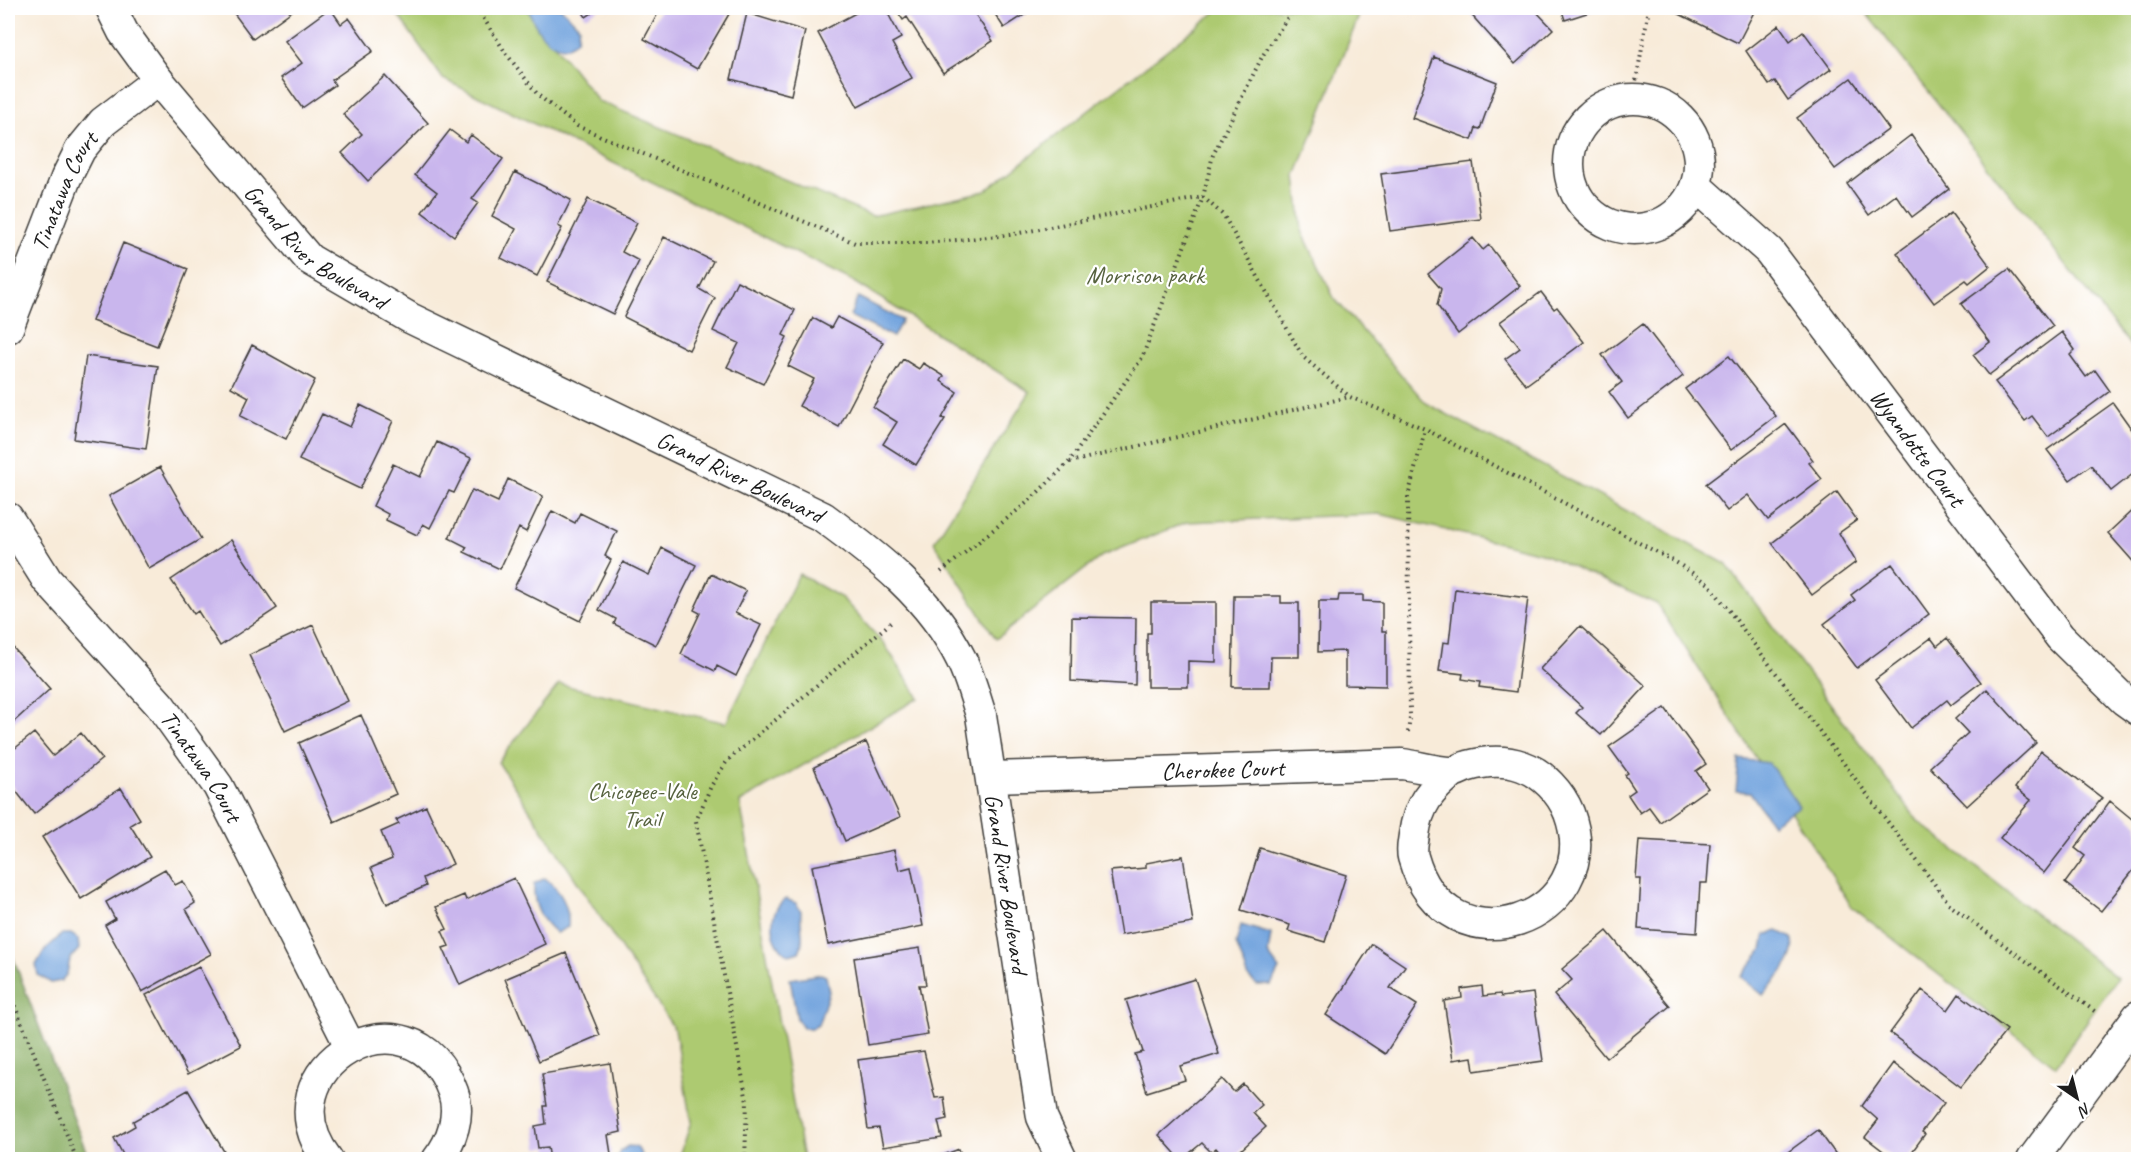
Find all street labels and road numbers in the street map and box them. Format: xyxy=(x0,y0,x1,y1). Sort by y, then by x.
street label: Tinatawa Court xyxy=(24,124,105,255)
street label: Grand River Boulevard xyxy=(238,178,396,318)
street label: Wyandotte Court xyxy=(1863,383,1973,514)
street label: Grand River Boulevard xyxy=(652,424,832,532)
street label: Tinatawa Court xyxy=(154,705,250,829)
street label: Cherokee Court xyxy=(1161,753,1287,787)
street label: Grand River Boulevard xyxy=(978,792,1036,979)

